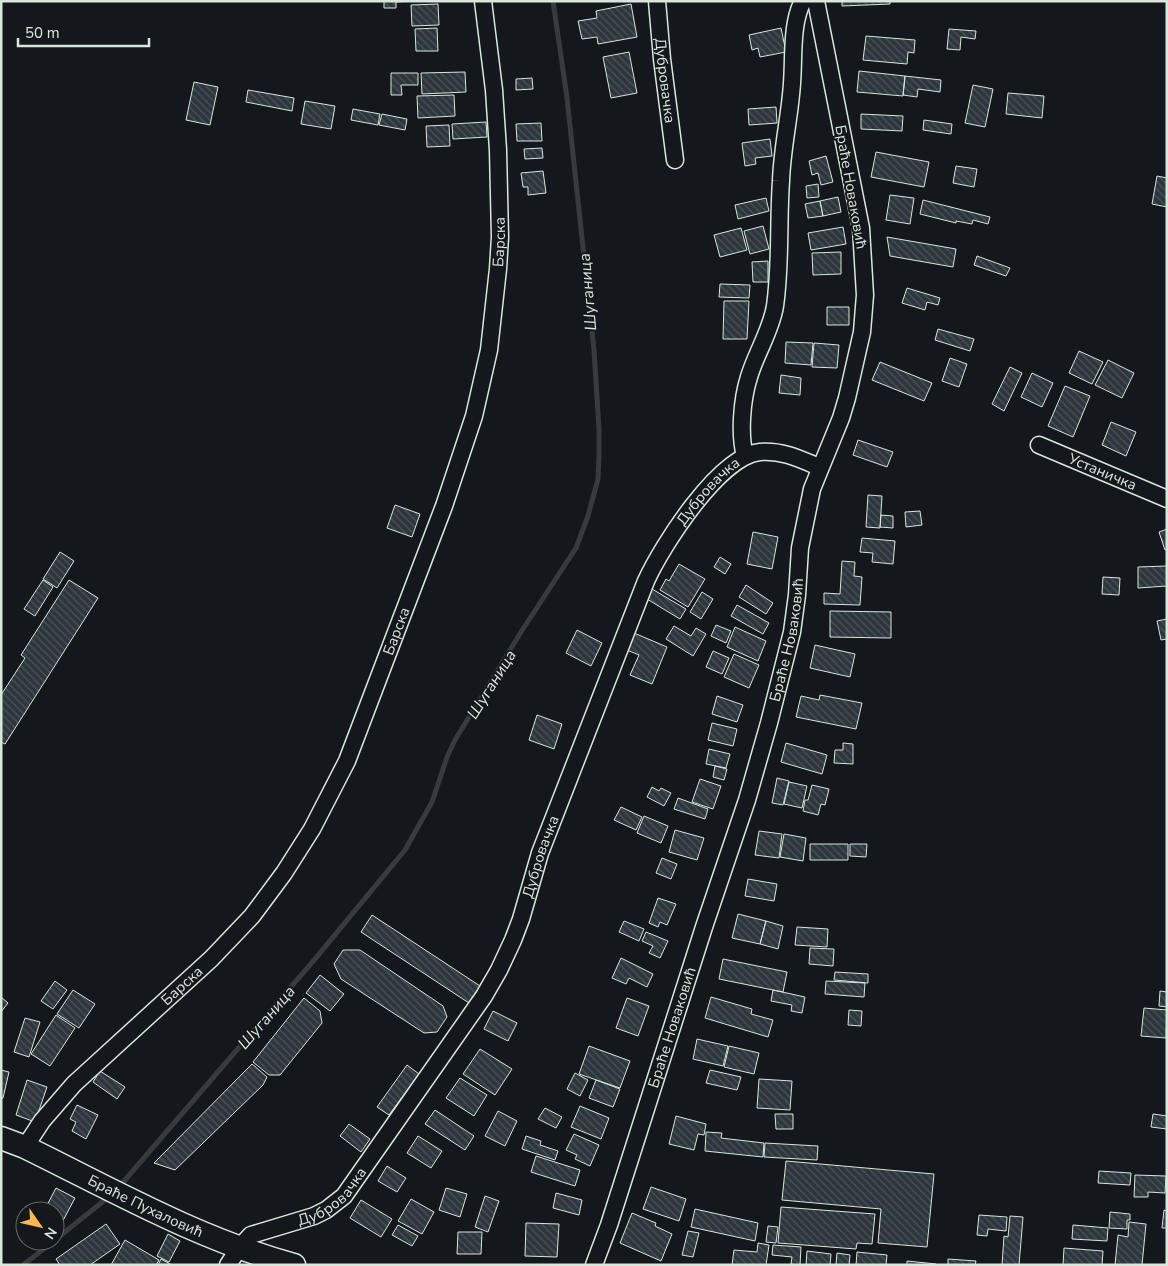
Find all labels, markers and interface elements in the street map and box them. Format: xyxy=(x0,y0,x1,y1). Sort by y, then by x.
scale bar xyxy=(18,15,149,47)
text: 50 m xyxy=(25,23,60,43)
street label: Дубровачка xyxy=(650,37,680,124)
street label: Браће Новаковић xyxy=(830,123,872,251)
street label: Барска xyxy=(488,217,510,268)
water label: Шуганица xyxy=(574,252,602,332)
street label: Устаничка xyxy=(1064,448,1140,495)
street label: Дубровачка xyxy=(672,453,744,529)
street label: Браће Новаковић xyxy=(765,577,808,704)
street label: Барска xyxy=(378,604,415,658)
water label: Шуганица xyxy=(462,646,522,723)
street label: Дубровачка xyxy=(518,813,564,900)
street label: Барска xyxy=(157,961,207,1010)
street label: Браће Новаковић xyxy=(643,965,701,1091)
water label: Шуганица xyxy=(233,981,301,1054)
street label: Дубровачка xyxy=(295,1163,371,1230)
street label: Браће Пухаловић xyxy=(85,1170,206,1242)
north arrow xyxy=(15,1201,65,1251)
text: N xyxy=(40,1223,61,1243)

